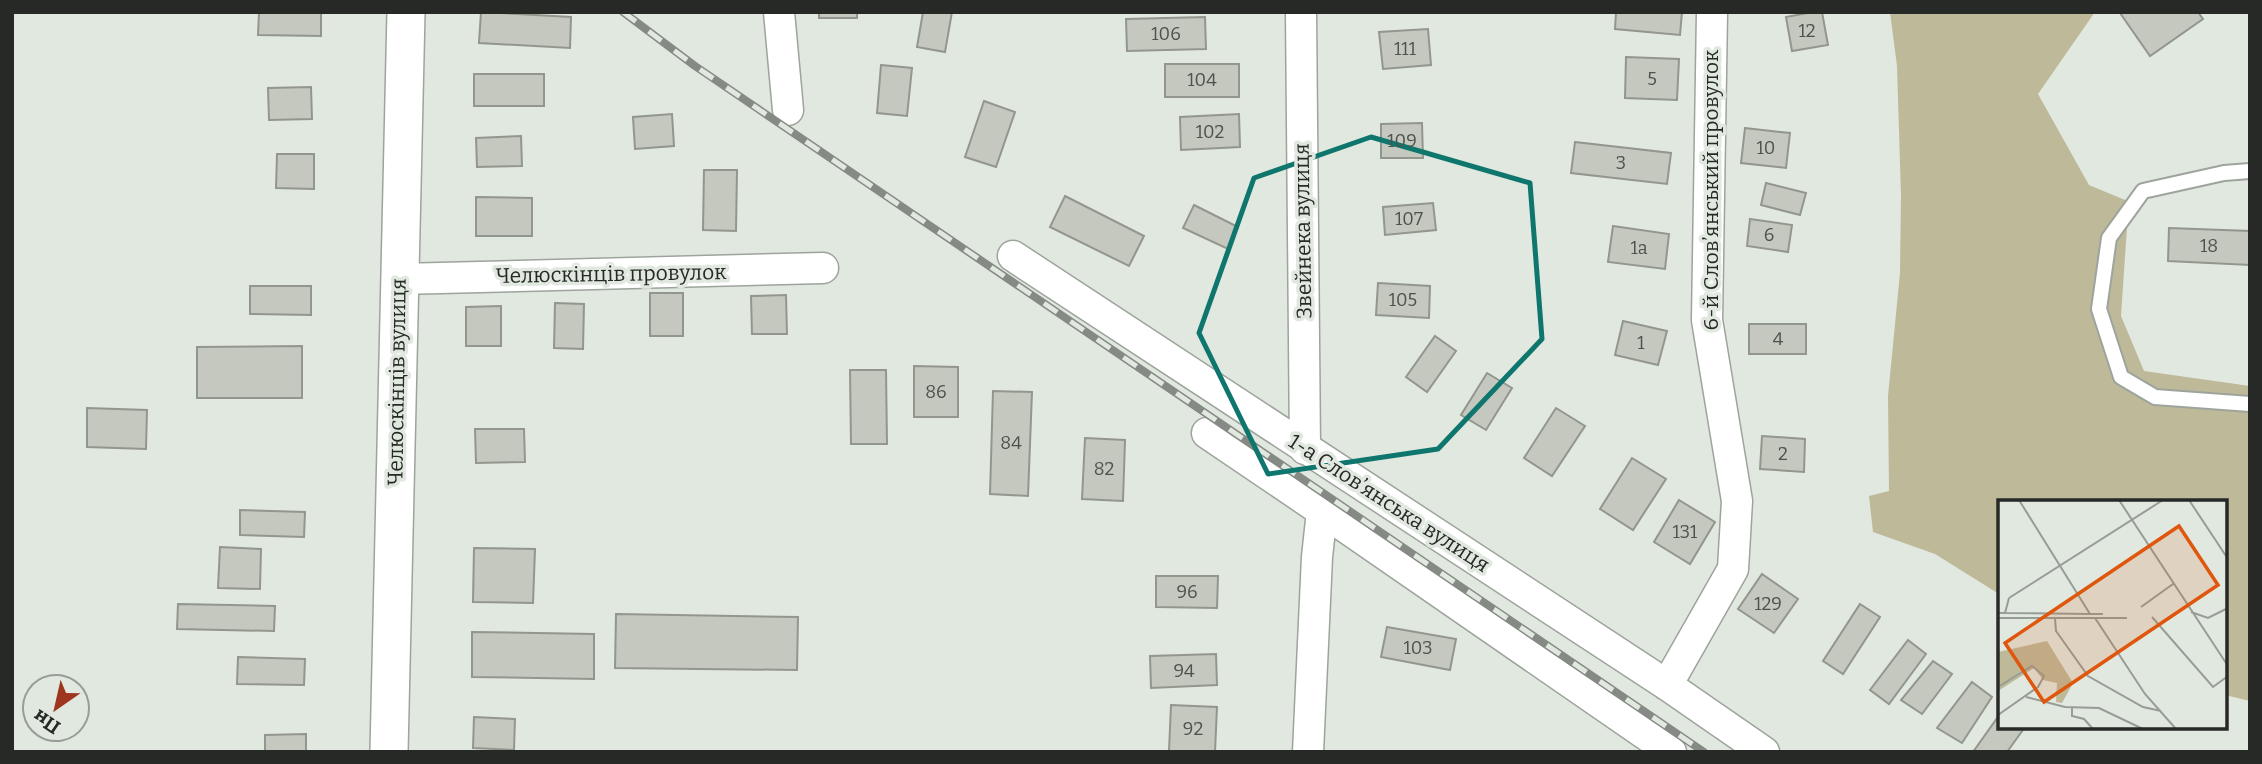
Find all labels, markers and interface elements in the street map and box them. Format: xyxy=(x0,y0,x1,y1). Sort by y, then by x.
house number: 12 xyxy=(1798,20,1816,42)
house number: 106 xyxy=(1151,23,1181,45)
house number: 111 xyxy=(1394,38,1417,60)
street label: 6-й Слов’янський провулок xyxy=(1698,49,1724,330)
house number: 5 xyxy=(1647,68,1657,90)
house number: 104 xyxy=(1187,69,1217,91)
house number: 102 xyxy=(1196,121,1224,143)
house number: 109 xyxy=(1387,130,1417,152)
house number: 10 xyxy=(1757,137,1775,159)
street label: Звейнека вулиця xyxy=(1288,143,1318,319)
house number: 3 xyxy=(1616,152,1626,174)
house number: 107 xyxy=(1395,208,1423,230)
house number: 6 xyxy=(1764,224,1774,246)
house number: 18 xyxy=(2200,235,2218,257)
house number: 1а xyxy=(1630,237,1648,259)
street label: Челюскінців провулок xyxy=(495,259,727,289)
street label: Челюскінців вулиця xyxy=(382,278,412,486)
house number: 105 xyxy=(1389,289,1417,311)
house number: 4 xyxy=(1773,328,1784,350)
house number: 1 xyxy=(1637,332,1645,354)
house number: 86 xyxy=(925,381,947,403)
street label: 1-а Слов’янська вулиця xyxy=(1283,428,1495,578)
house number: 84 xyxy=(1000,432,1022,454)
house number: 2 xyxy=(1778,443,1788,465)
house number: 82 xyxy=(1094,458,1114,480)
inset map xyxy=(1998,500,2227,729)
house number: 131 xyxy=(1673,521,1698,543)
house number: 96 xyxy=(1176,581,1198,603)
house number: 129 xyxy=(1754,593,1782,615)
house number: 103 xyxy=(1403,637,1433,659)
house number: 94 xyxy=(1173,660,1195,682)
north arrow xyxy=(21,673,91,743)
text: Пн xyxy=(29,704,65,739)
house number: 92 xyxy=(1183,718,1203,740)

